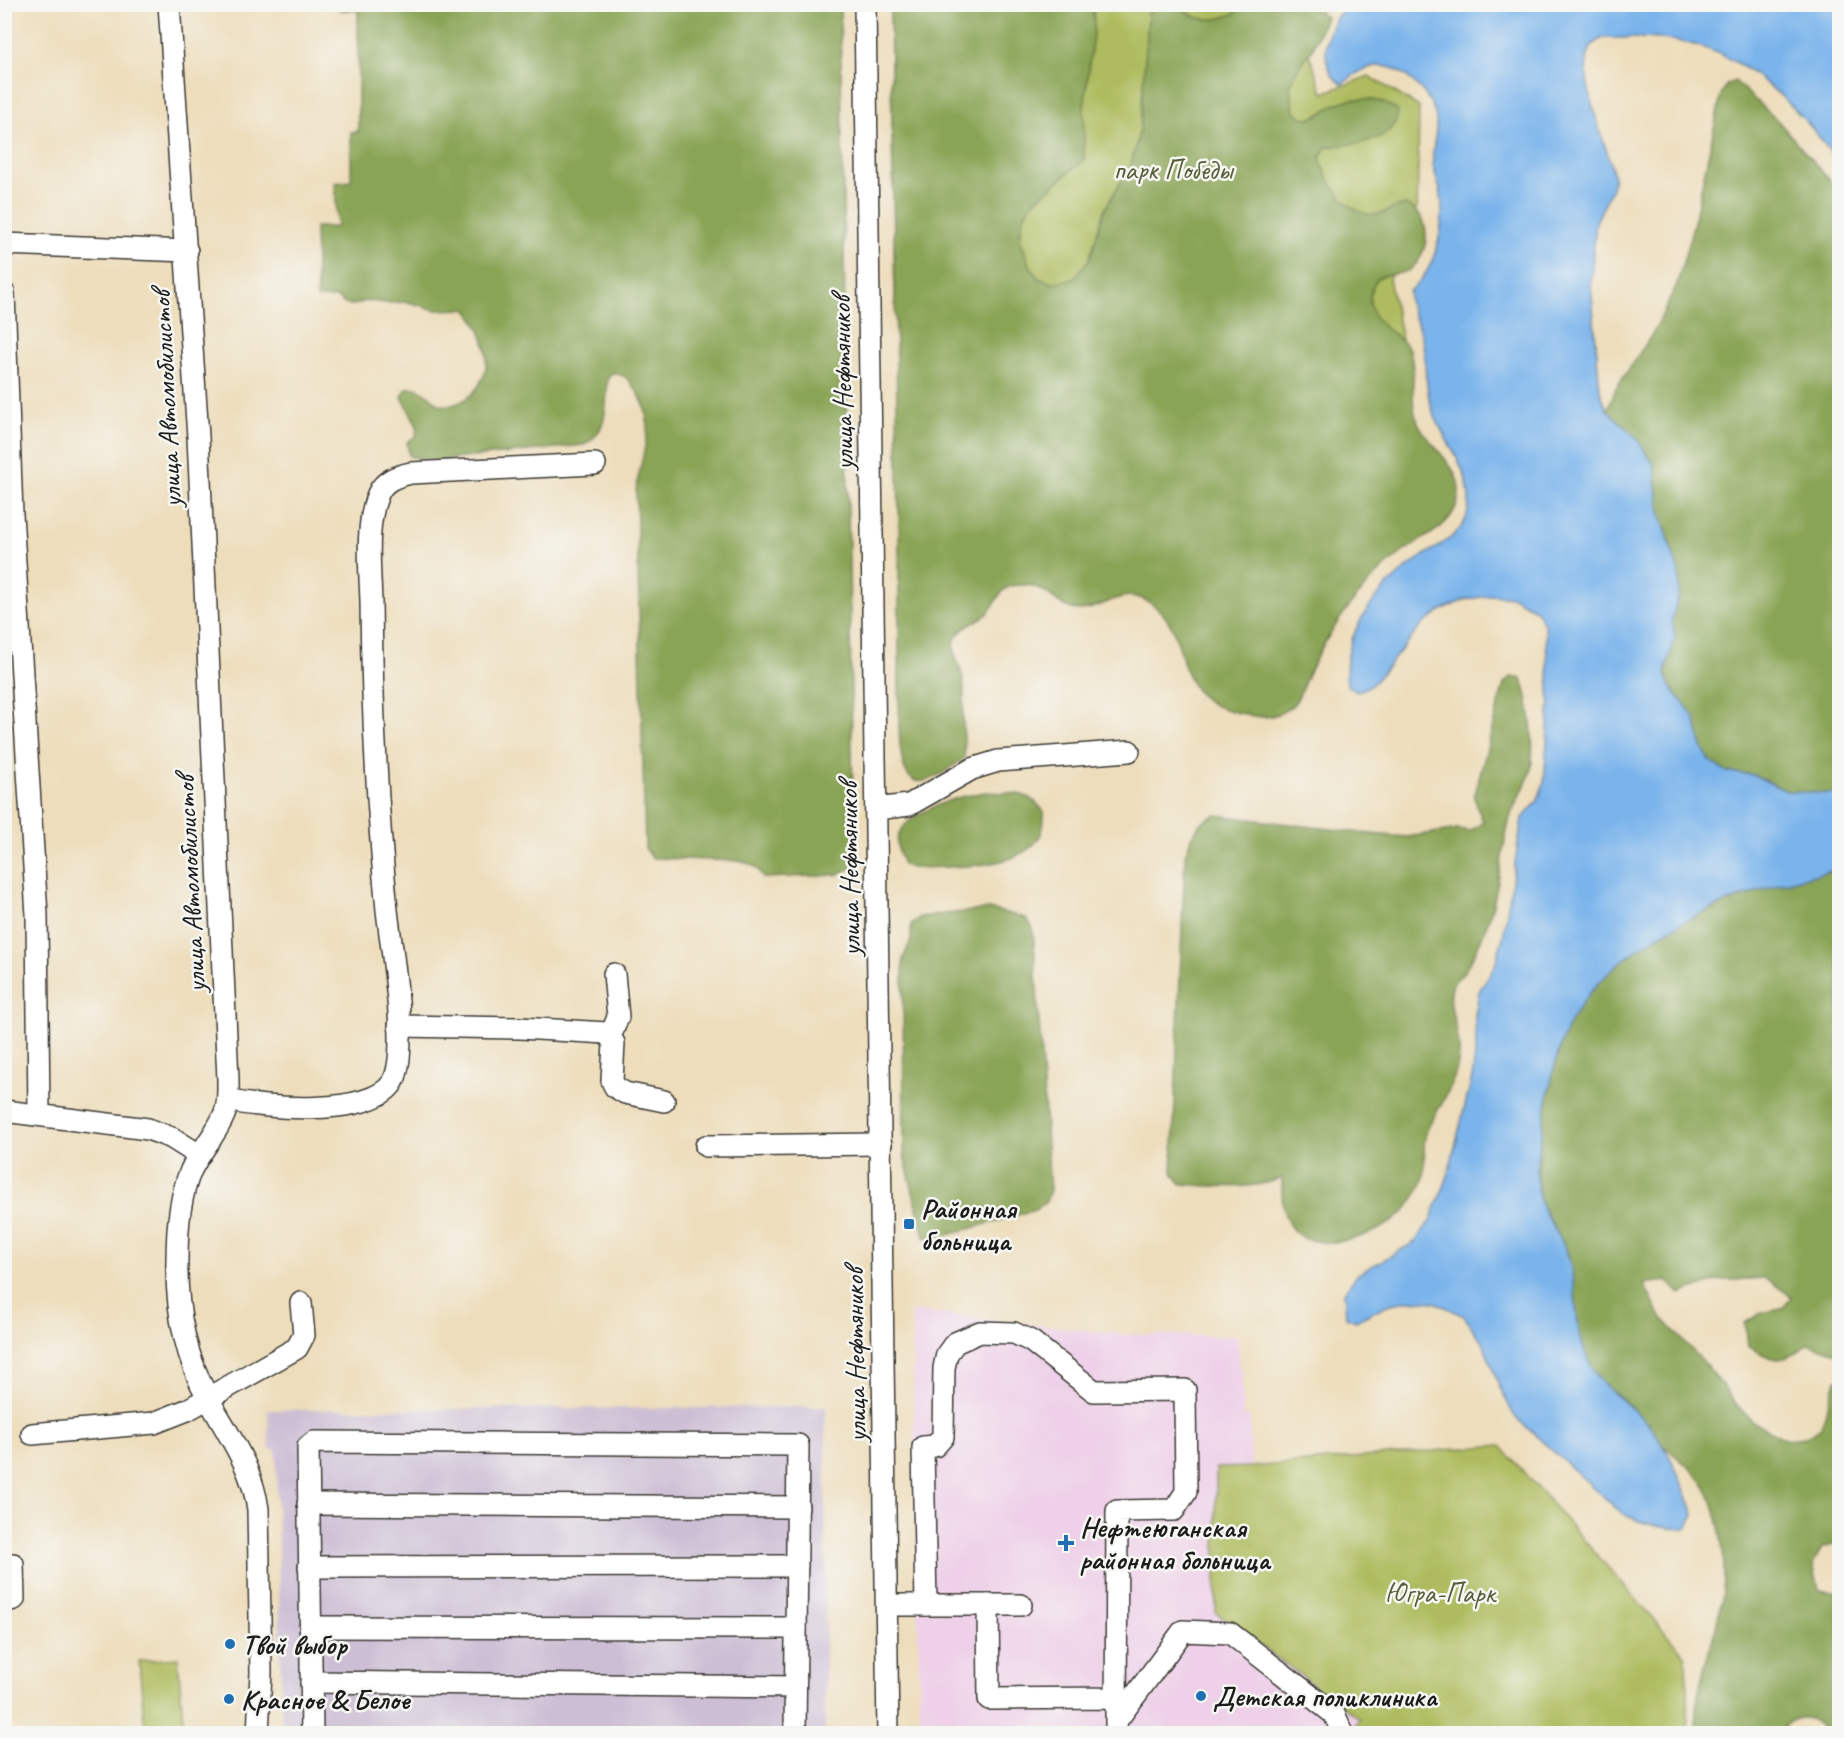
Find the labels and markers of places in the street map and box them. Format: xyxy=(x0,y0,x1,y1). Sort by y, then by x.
place label: Районная больница xyxy=(921,1191,1018,1258)
marker: Районная больница xyxy=(902,1217,916,1231)
place label: Нефтеюганская районная больница xyxy=(1080,1510,1272,1577)
marker: Нефтеюганская районная больница xyxy=(1057,1534,1075,1552)
place label: Твой выбор xyxy=(242,1627,348,1662)
marker: Твой выбор xyxy=(223,1637,237,1651)
place label: Детская поликлиника xyxy=(1213,1679,1438,1714)
place label: Красное & Белое xyxy=(241,1682,412,1717)
marker: Детская поликлиника xyxy=(1194,1689,1208,1703)
marker: Красное & Белое xyxy=(222,1692,236,1706)

